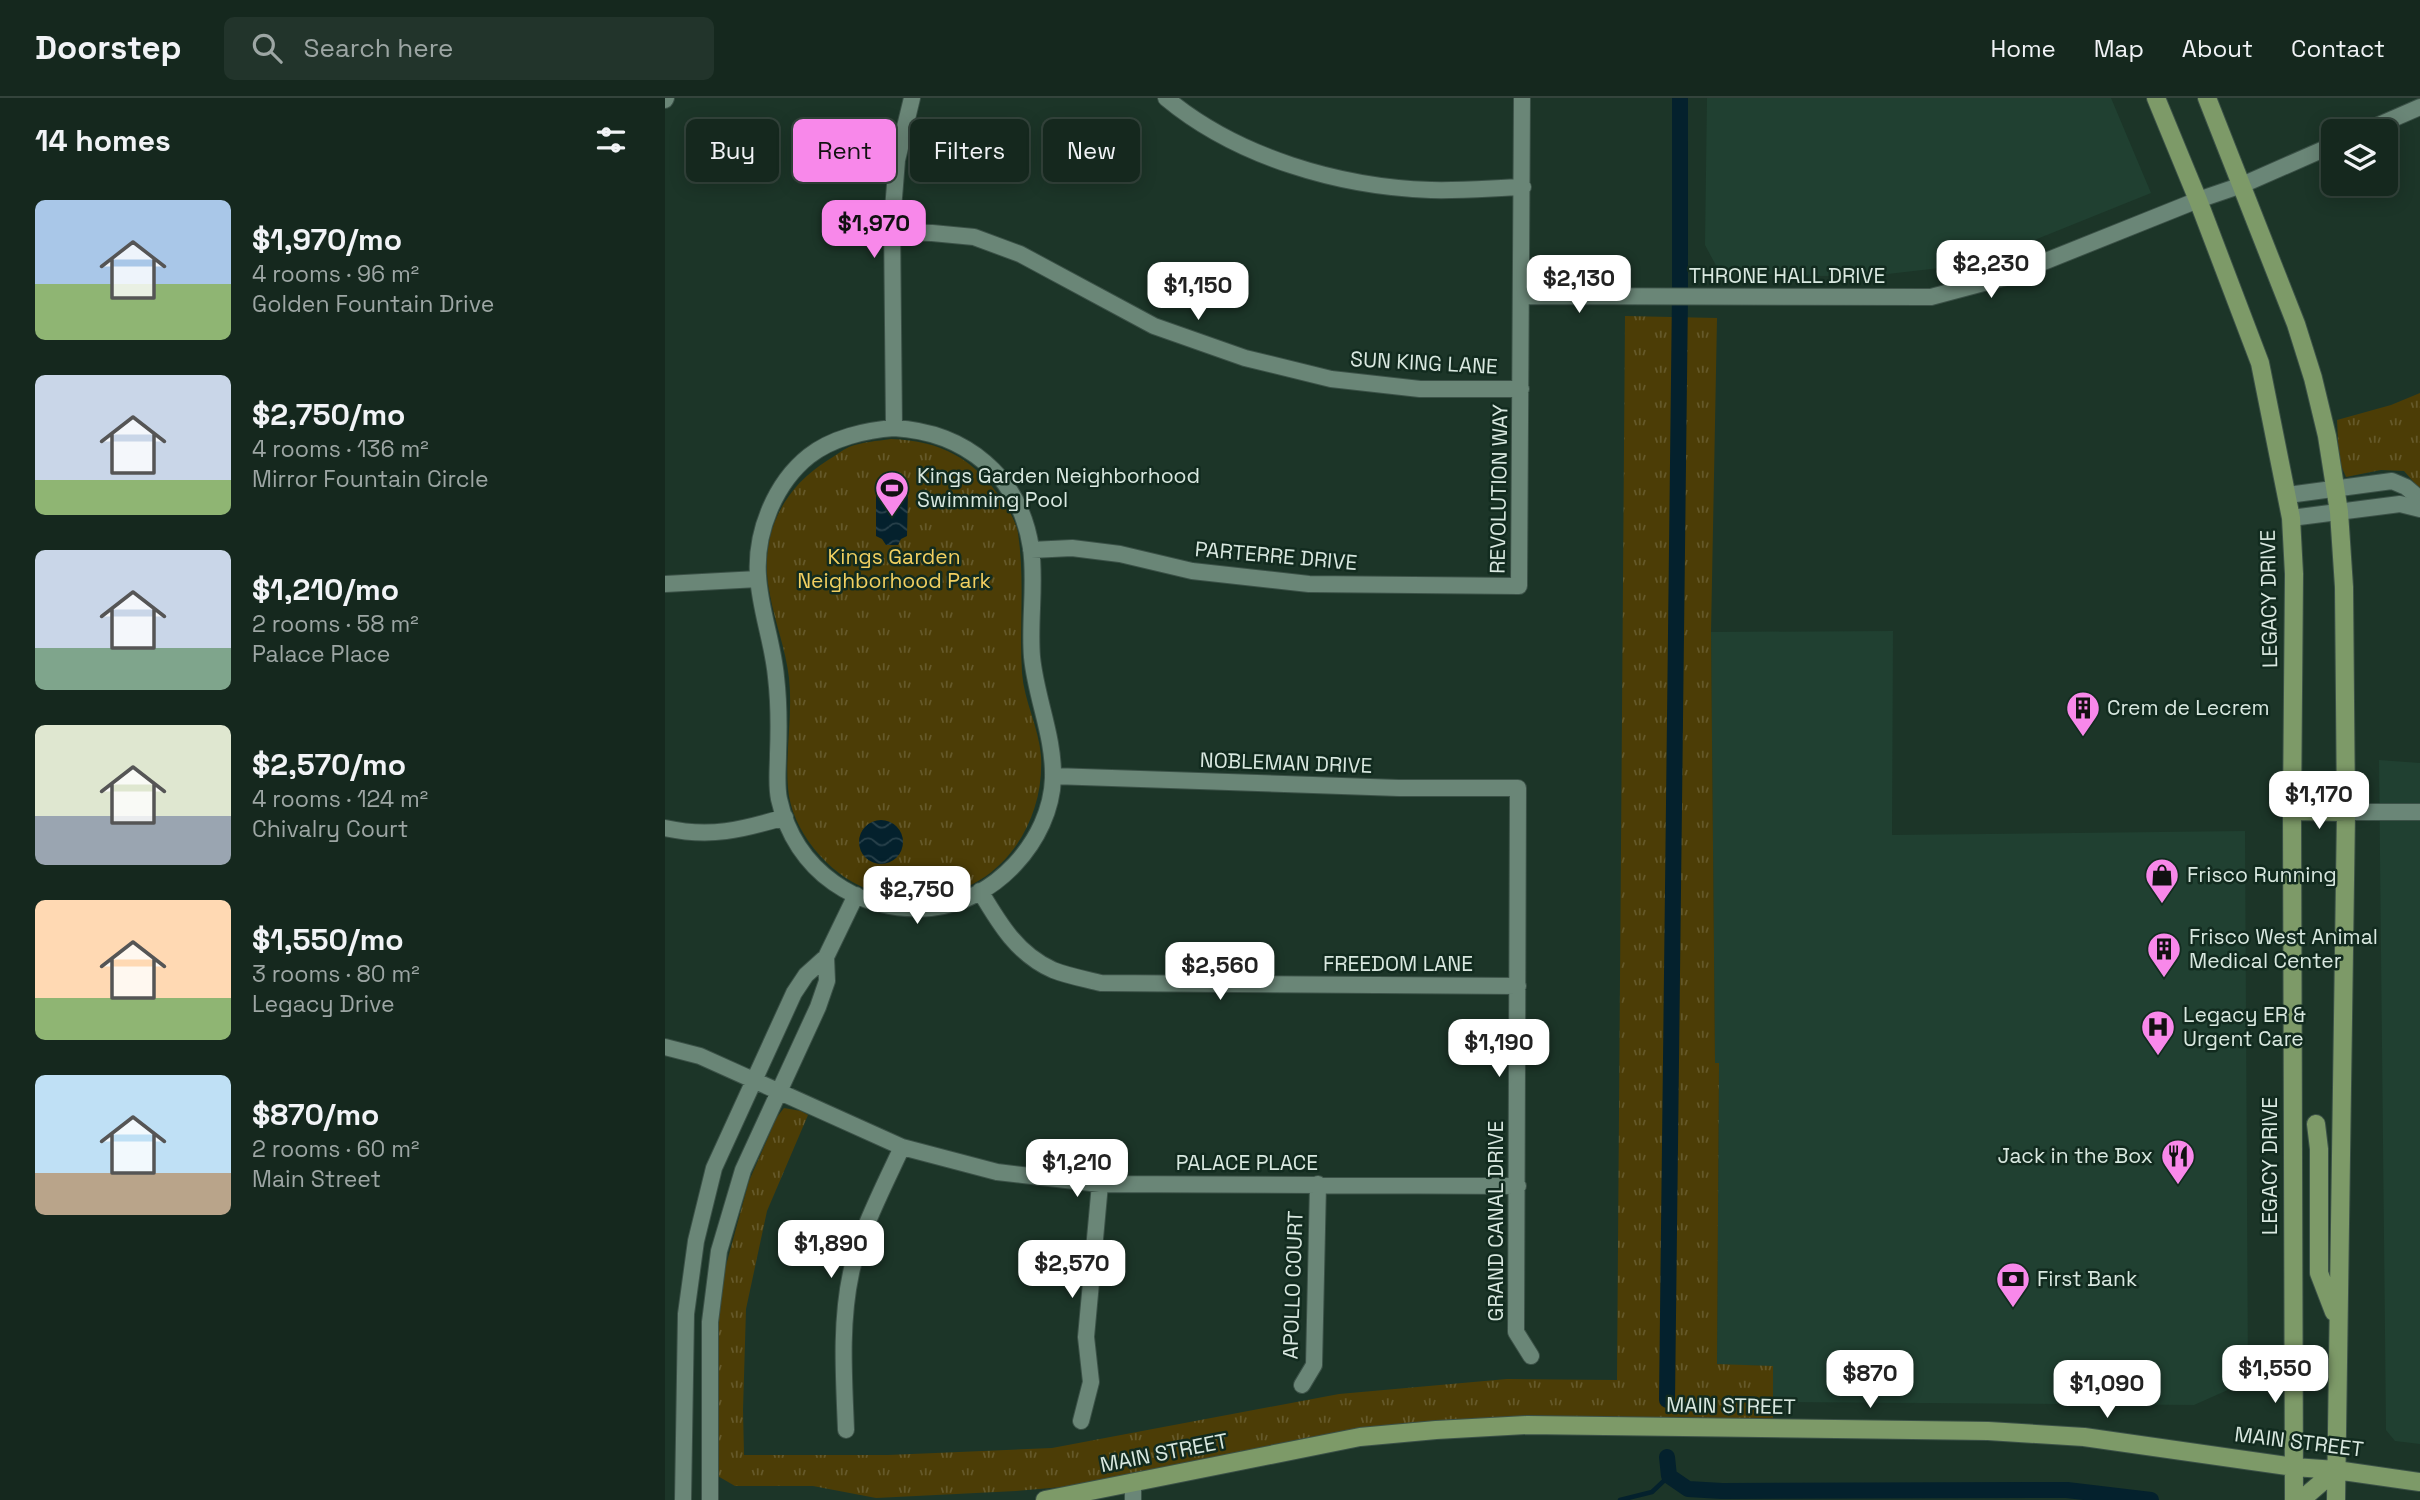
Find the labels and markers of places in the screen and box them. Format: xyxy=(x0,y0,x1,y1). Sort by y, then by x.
pin: $1,970 xyxy=(817,200,931,260)
pin: $2,230 xyxy=(1934,240,2048,300)
pin: $2,130 xyxy=(1522,256,1636,315)
pin: $1,150 xyxy=(1141,262,1255,322)
place label: Kings Garden Neighborhood Swimming Pool xyxy=(917,462,1200,513)
sports icon: Kings Garden Neighborhood Swimming Pool xyxy=(873,469,911,518)
building icon: Crem de Lecrem xyxy=(2064,689,2102,738)
place label: Crem de Lecrem xyxy=(2107,694,2270,721)
pin: $1,170 xyxy=(2262,772,2376,831)
shop icon: Frisco Running xyxy=(2143,856,2181,905)
place label: Frisco Running xyxy=(2187,861,2337,888)
pin: $2,750 xyxy=(860,866,974,926)
place label: Frisco West Animal Medical Center xyxy=(2189,923,2378,974)
building icon: Frisco West Animal Medical Center xyxy=(2145,930,2183,979)
pin: $2,560 xyxy=(1163,942,1277,1002)
place label: Legacy ER & Urgent Care xyxy=(2183,1001,2306,1052)
hospital icon: Legacy ER & Urgent Care xyxy=(2139,1008,2177,1057)
pin: $1,190 xyxy=(1442,1020,1556,1079)
restaurant icon: Jack in the Box xyxy=(2159,1137,2197,1186)
pin: $1,210 xyxy=(1020,1140,1134,1199)
place label: Jack in the Box xyxy=(1998,1142,2153,1169)
pin: $1,890 xyxy=(774,1220,888,1280)
pin: $2,570 xyxy=(1015,1240,1129,1300)
bank icon: First Bank xyxy=(1994,1260,2032,1309)
place label: First Bank xyxy=(2037,1265,2137,1292)
pin: $1,550 xyxy=(2218,1346,2332,1405)
pin: $870 xyxy=(1829,1350,1911,1410)
pin: $1,090 xyxy=(2050,1360,2164,1420)

